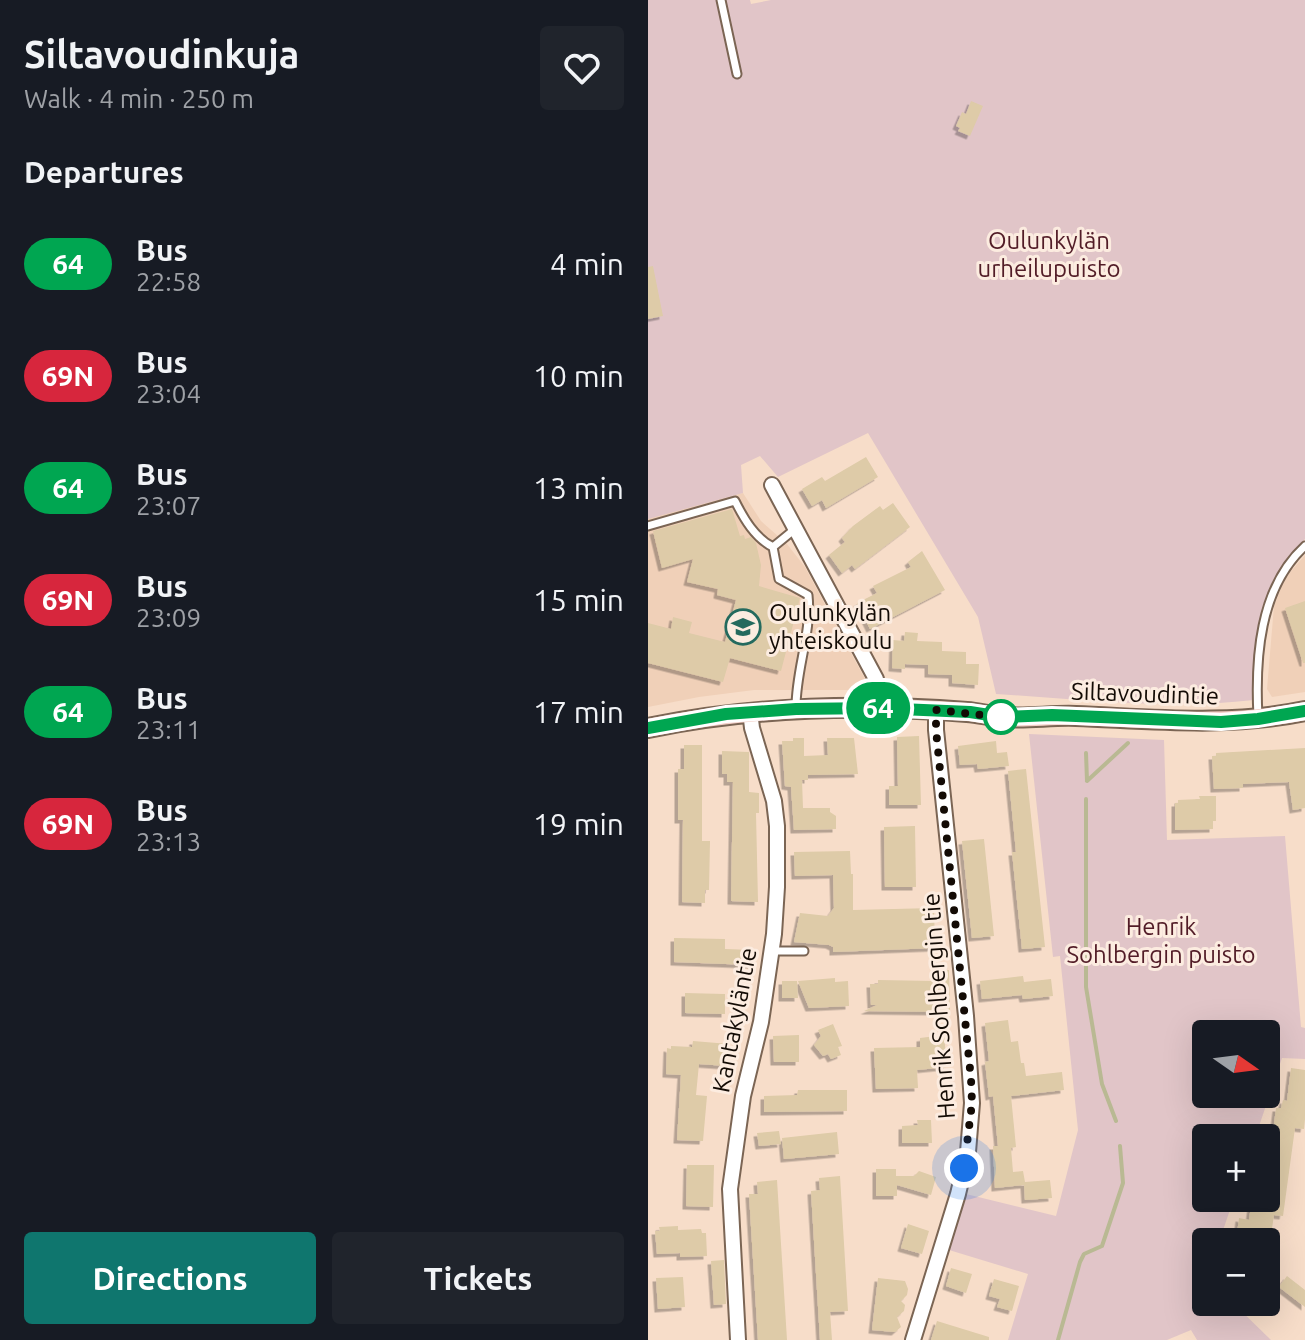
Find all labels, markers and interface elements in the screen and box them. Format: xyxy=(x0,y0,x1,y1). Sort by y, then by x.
button: heart xyxy=(540,26,624,110)
text: Siltavoudinkuja xyxy=(24,33,299,75)
text: Walk · 4 min · 250 m xyxy=(24,84,254,113)
text: Departures xyxy=(24,155,184,189)
park label: Oulunkylän urheilupuisto xyxy=(978,227,1121,282)
text: Bus xyxy=(136,233,188,267)
text: 4 min xyxy=(550,247,624,281)
text: 64 xyxy=(52,248,84,279)
text: 22:58 xyxy=(136,267,201,296)
text: Bus xyxy=(136,345,188,379)
text: 10 min xyxy=(533,359,624,393)
text: 69N xyxy=(42,360,94,391)
text: 23:04 xyxy=(136,379,201,408)
text: Bus xyxy=(136,457,188,491)
text: 13 min xyxy=(533,471,624,505)
text: 64 xyxy=(52,472,84,503)
text: 23:07 xyxy=(136,491,201,520)
text: Bus xyxy=(136,569,188,603)
text: 15 min xyxy=(533,583,624,617)
text: 69N xyxy=(42,584,94,615)
place label: Oulunkylän yhteiskoulu xyxy=(769,599,893,654)
text: 23:09 xyxy=(136,603,201,632)
school or university icon: Oulunkylän yhteiskoulu xyxy=(724,608,762,646)
street label: Siltavoudintie xyxy=(1071,677,1219,710)
text: Bus xyxy=(136,681,188,715)
line badge: 64 xyxy=(842,682,914,734)
text: 64 xyxy=(862,692,894,723)
text: 17 min xyxy=(533,695,624,729)
text: 64 xyxy=(52,696,84,727)
unlabelled marker xyxy=(984,700,1018,734)
text: 23:11 xyxy=(136,715,201,744)
text: Bus xyxy=(136,793,188,827)
text: 19 min xyxy=(533,807,624,841)
text: 69N xyxy=(42,808,94,839)
text: 23:13 xyxy=(136,827,201,856)
street label: Henrik Sohlbergin tie xyxy=(917,892,960,1120)
park label: Henrik Sohlbergin puisto xyxy=(1066,913,1256,968)
street label: Kantakyläntie xyxy=(707,945,762,1095)
north arrow xyxy=(1192,1020,1280,1108)
map controls xyxy=(1192,1020,1280,1316)
button: + xyxy=(1192,1124,1280,1212)
your location xyxy=(944,1148,984,1188)
button: − xyxy=(1192,1228,1280,1316)
button: Directions xyxy=(24,1232,316,1324)
button: Tickets xyxy=(332,1232,624,1324)

